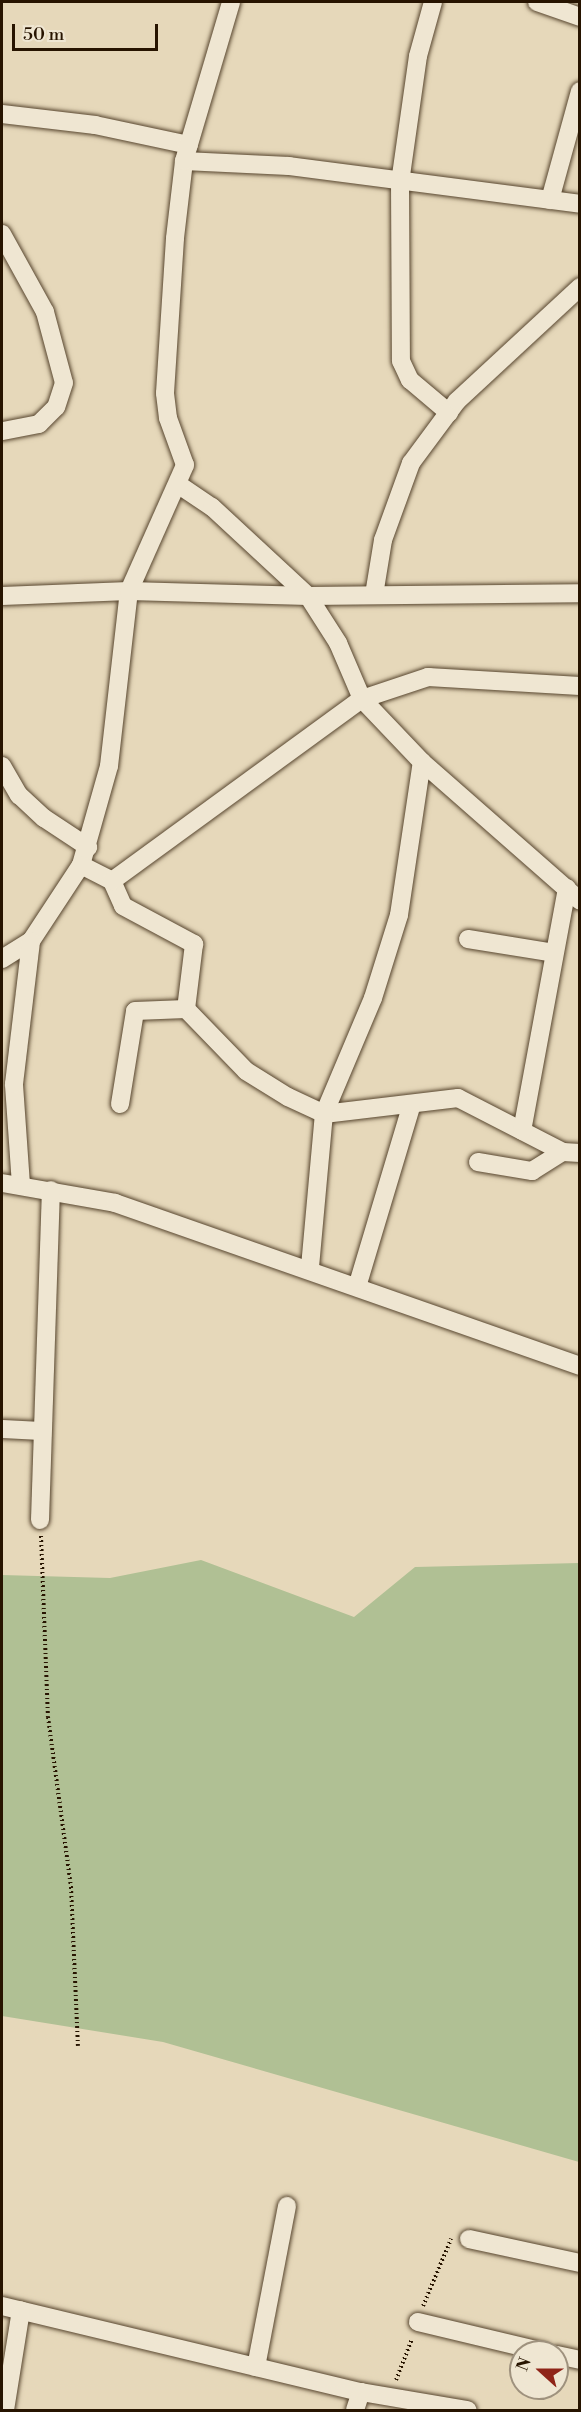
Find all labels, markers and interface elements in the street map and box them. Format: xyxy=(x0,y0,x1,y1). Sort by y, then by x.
scale bar xyxy=(15,12,160,50)
text: 50 m xyxy=(23,23,64,46)
north arrow xyxy=(509,2340,569,2400)
text: N xyxy=(512,2355,536,2374)

